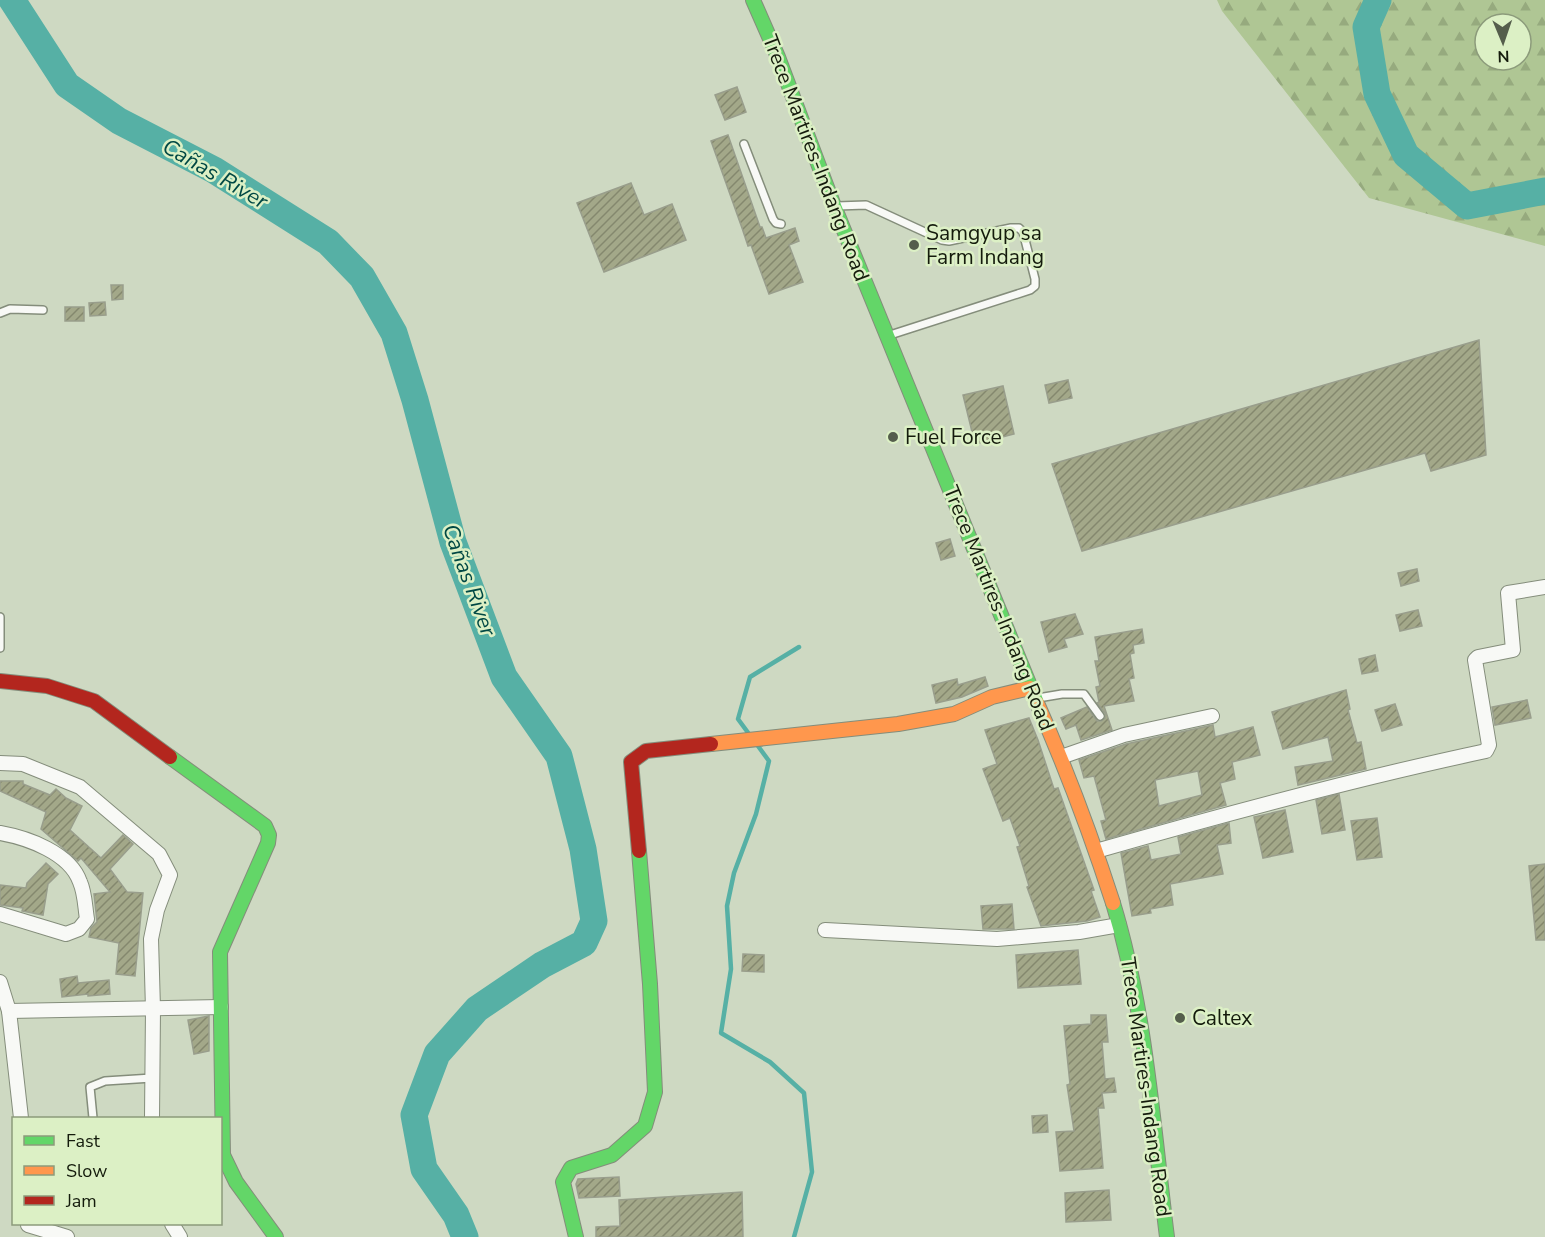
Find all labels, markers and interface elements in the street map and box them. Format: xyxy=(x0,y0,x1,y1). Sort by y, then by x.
north arrow xyxy=(1473,12,1533,72)
street label: Trece Martires-Indang Road xyxy=(756,31,876,285)
text: N xyxy=(1497,45,1510,67)
water label: Cañas River xyxy=(157,132,274,217)
place label: Samgyup sa Farm Indang xyxy=(926,219,1044,271)
marker: Samgyup sa Farm Indang xyxy=(907,238,921,252)
place label: Fuel Force xyxy=(905,423,1002,451)
marker: Fuel Force xyxy=(886,430,900,444)
street label: Trece Martires-Indang Road xyxy=(937,481,1061,735)
water label: Cañas River xyxy=(435,520,503,641)
street label: Trece Martires-Indang Road xyxy=(1114,955,1178,1219)
place label: Caltex xyxy=(1192,1004,1252,1032)
marker: Caltex xyxy=(1173,1011,1187,1025)
legend xyxy=(12,1117,222,1225)
text: Fast xyxy=(66,1129,101,1153)
text: Slow xyxy=(66,1159,107,1183)
text: Jam xyxy=(65,1189,97,1213)

